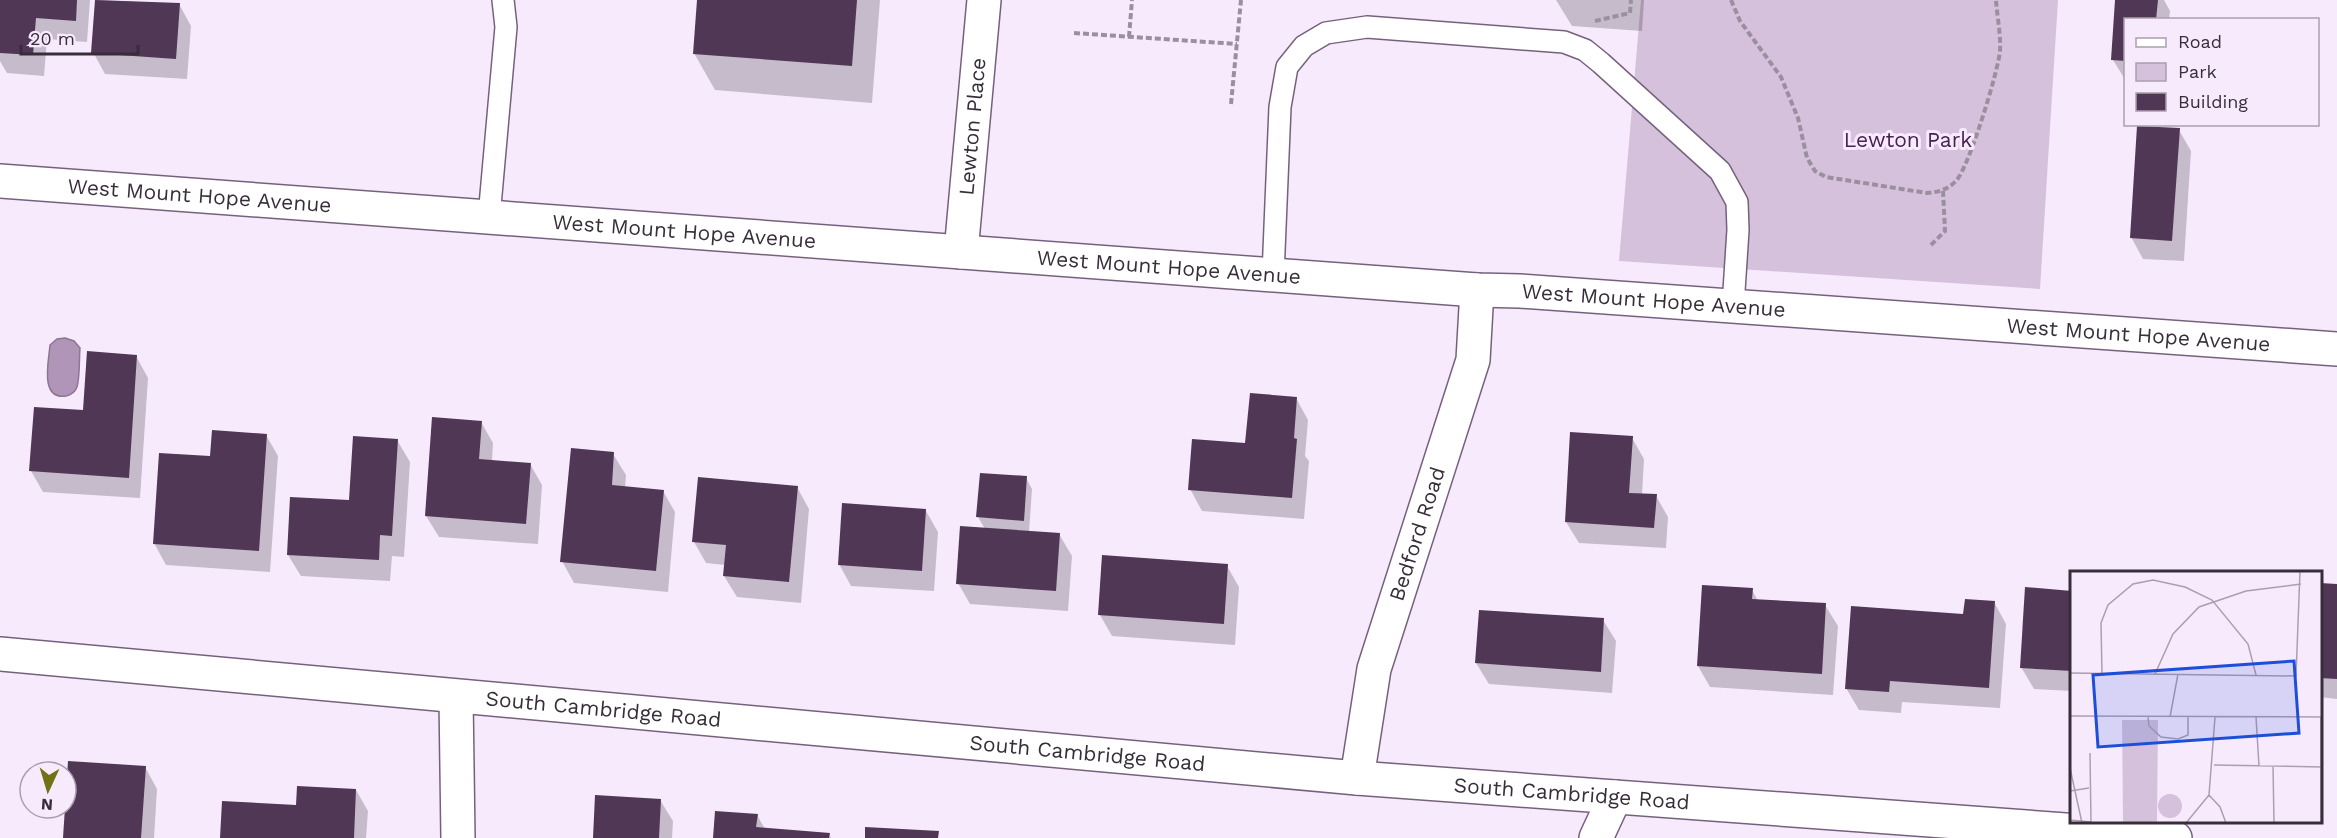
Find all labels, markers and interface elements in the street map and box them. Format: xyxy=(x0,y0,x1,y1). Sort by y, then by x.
scale bar xyxy=(21,18,138,56)
legend xyxy=(2124,18,2319,126)
text: 20 m xyxy=(30,28,75,49)
text: Road xyxy=(2178,31,2222,52)
street label: Lewton Place xyxy=(953,56,991,196)
text: Park xyxy=(2178,61,2217,82)
text: Building xyxy=(2178,91,2248,112)
park label: Lewton Park xyxy=(1844,127,1972,152)
street label: West Mount Hope Avenue xyxy=(67,173,332,217)
street label: West Mount Hope Avenue xyxy=(551,209,817,253)
street label: West Mount Hope Avenue xyxy=(1036,245,1302,289)
street label: West Mount Hope Avenue xyxy=(1521,278,1787,322)
street label: West Mount Hope Avenue xyxy=(2006,313,2271,356)
street label: Bedford Road xyxy=(1384,464,1450,604)
inset map xyxy=(2070,571,2322,823)
street label: South Cambridge Road xyxy=(485,685,722,732)
street label: South Cambridge Road xyxy=(969,730,1206,776)
north arrow xyxy=(18,760,78,820)
street label: South Cambridge Road xyxy=(1453,772,1691,814)
text: N xyxy=(40,795,54,814)

